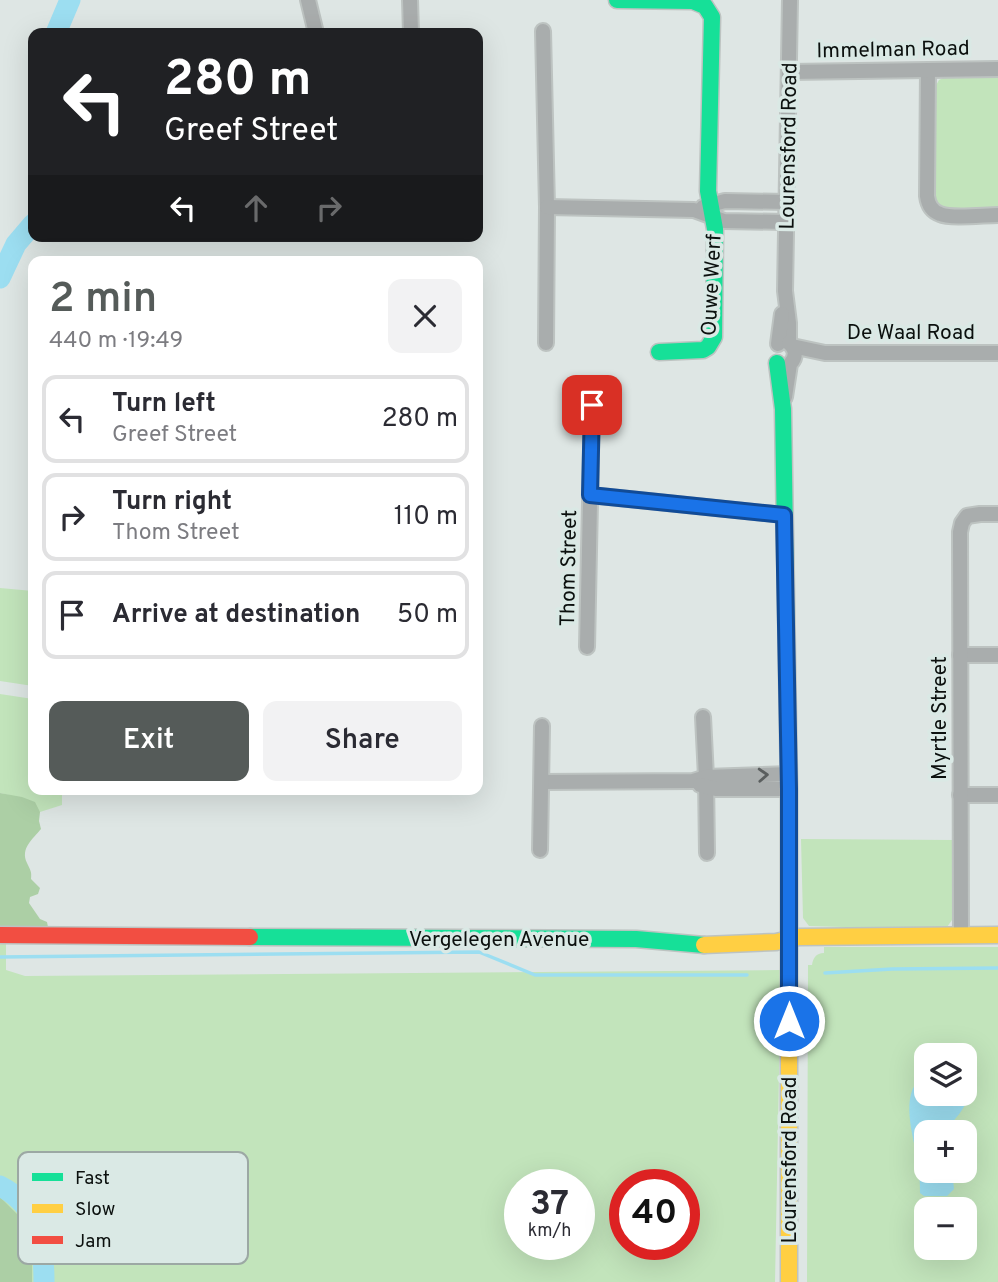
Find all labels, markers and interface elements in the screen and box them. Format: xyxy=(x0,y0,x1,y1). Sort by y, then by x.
street label: Immelman Road xyxy=(816,36,970,65)
text: 280 m xyxy=(164,51,311,113)
icon: left xyxy=(49,56,140,147)
street label: Lourensford Road xyxy=(775,62,804,230)
text: Greef Street xyxy=(164,112,338,152)
icon: left xyxy=(164,189,202,227)
icon: ahead xyxy=(237,189,275,227)
icon: right xyxy=(310,189,348,227)
street label: Ouwe Werf xyxy=(696,234,729,337)
text: 2 min xyxy=(49,274,157,327)
button: close xyxy=(388,279,462,353)
street label: De Waal Road xyxy=(847,320,975,347)
text: 440 m · 19:49 xyxy=(49,327,183,356)
pin xyxy=(562,375,622,435)
icon: arrive xyxy=(573,386,611,424)
text: Turn left xyxy=(112,388,216,421)
icon: left xyxy=(53,400,91,438)
text: 280 m xyxy=(382,403,458,436)
text: Greef Street xyxy=(112,421,237,450)
text: Turn right xyxy=(112,486,232,519)
icon: right xyxy=(53,498,91,536)
text: 110 m xyxy=(394,501,458,534)
street label: Thom Street xyxy=(555,510,584,627)
text: Thom Street xyxy=(112,519,240,548)
icon: arrive xyxy=(53,596,91,634)
text: Arrive at destination xyxy=(112,599,360,632)
text: 50 m xyxy=(397,599,458,632)
street label: Myrtle Street xyxy=(927,656,954,780)
button: Exit xyxy=(49,701,249,781)
button: Share xyxy=(263,701,462,781)
one-way arrow xyxy=(757,768,768,783)
street label: Vergelegen Avenue xyxy=(409,927,589,954)
position arrow xyxy=(752,984,826,1058)
map controls xyxy=(914,1043,977,1260)
button: layers xyxy=(914,1043,977,1106)
street label: Lourensford Road xyxy=(777,1076,804,1244)
button: + xyxy=(914,1120,977,1183)
legend xyxy=(18,1152,248,1264)
text: Fast xyxy=(75,1167,110,1191)
speed limit sign: 40 xyxy=(609,1169,700,1260)
text: 37 xyxy=(530,1183,569,1227)
button: − xyxy=(914,1197,977,1260)
text: Slow xyxy=(75,1198,115,1222)
text: km/h xyxy=(528,1220,571,1243)
text: Jam xyxy=(75,1230,112,1254)

